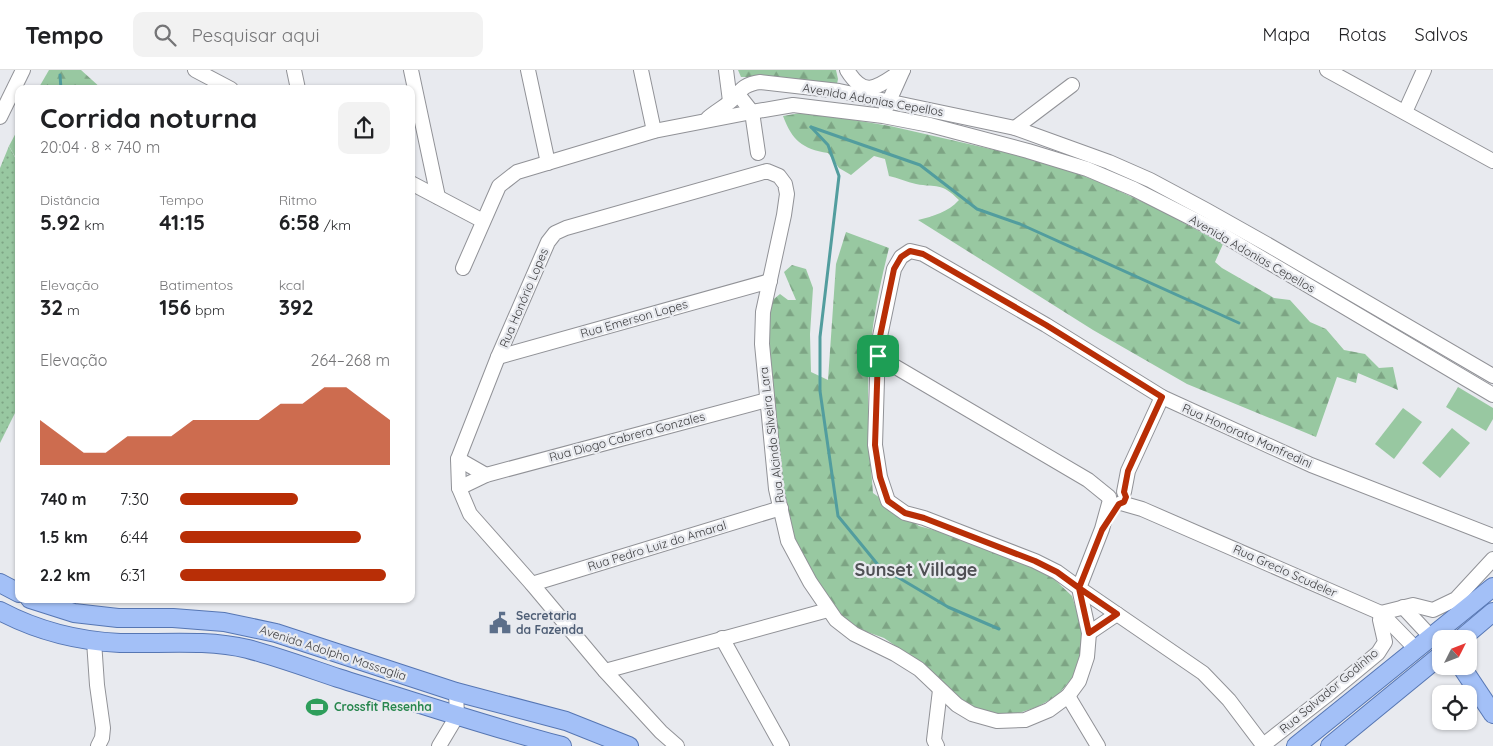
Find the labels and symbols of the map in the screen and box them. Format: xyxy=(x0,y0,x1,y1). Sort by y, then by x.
street label: Avenida Adonias Cepellos xyxy=(802,80,945,119)
street label: Avenida Adonias Cepellos xyxy=(1187,211,1318,296)
street label: Rua Honório Lopes xyxy=(496,246,551,350)
street label: Rua Emerson Lopes xyxy=(579,296,690,341)
pin xyxy=(857,335,899,377)
street label: Rua Alcindo Silveira Lara xyxy=(756,366,787,504)
street label: Rua Honorato Manfredini xyxy=(1180,400,1314,471)
street label: Rua Diogo Cabrera Gonzales xyxy=(547,408,707,465)
street label: Rua Pedro Luiz do Amaral xyxy=(586,517,728,574)
street label: Rua Grecio Scudeler xyxy=(1231,541,1340,600)
district label: Sunset Village xyxy=(855,558,977,581)
place label: Secretaria da Fazenda xyxy=(516,608,583,637)
public building icon: Secretaria da Fazenda xyxy=(487,610,513,636)
street label: Avenida Adolpho Massaglia xyxy=(258,622,408,683)
north arrow xyxy=(1432,630,1478,675)
street label: Rua Salvador Godinho xyxy=(1276,645,1381,736)
sports icon: Crossfit Resenha xyxy=(304,694,330,720)
place label: Crossfit Resenha xyxy=(334,699,432,714)

